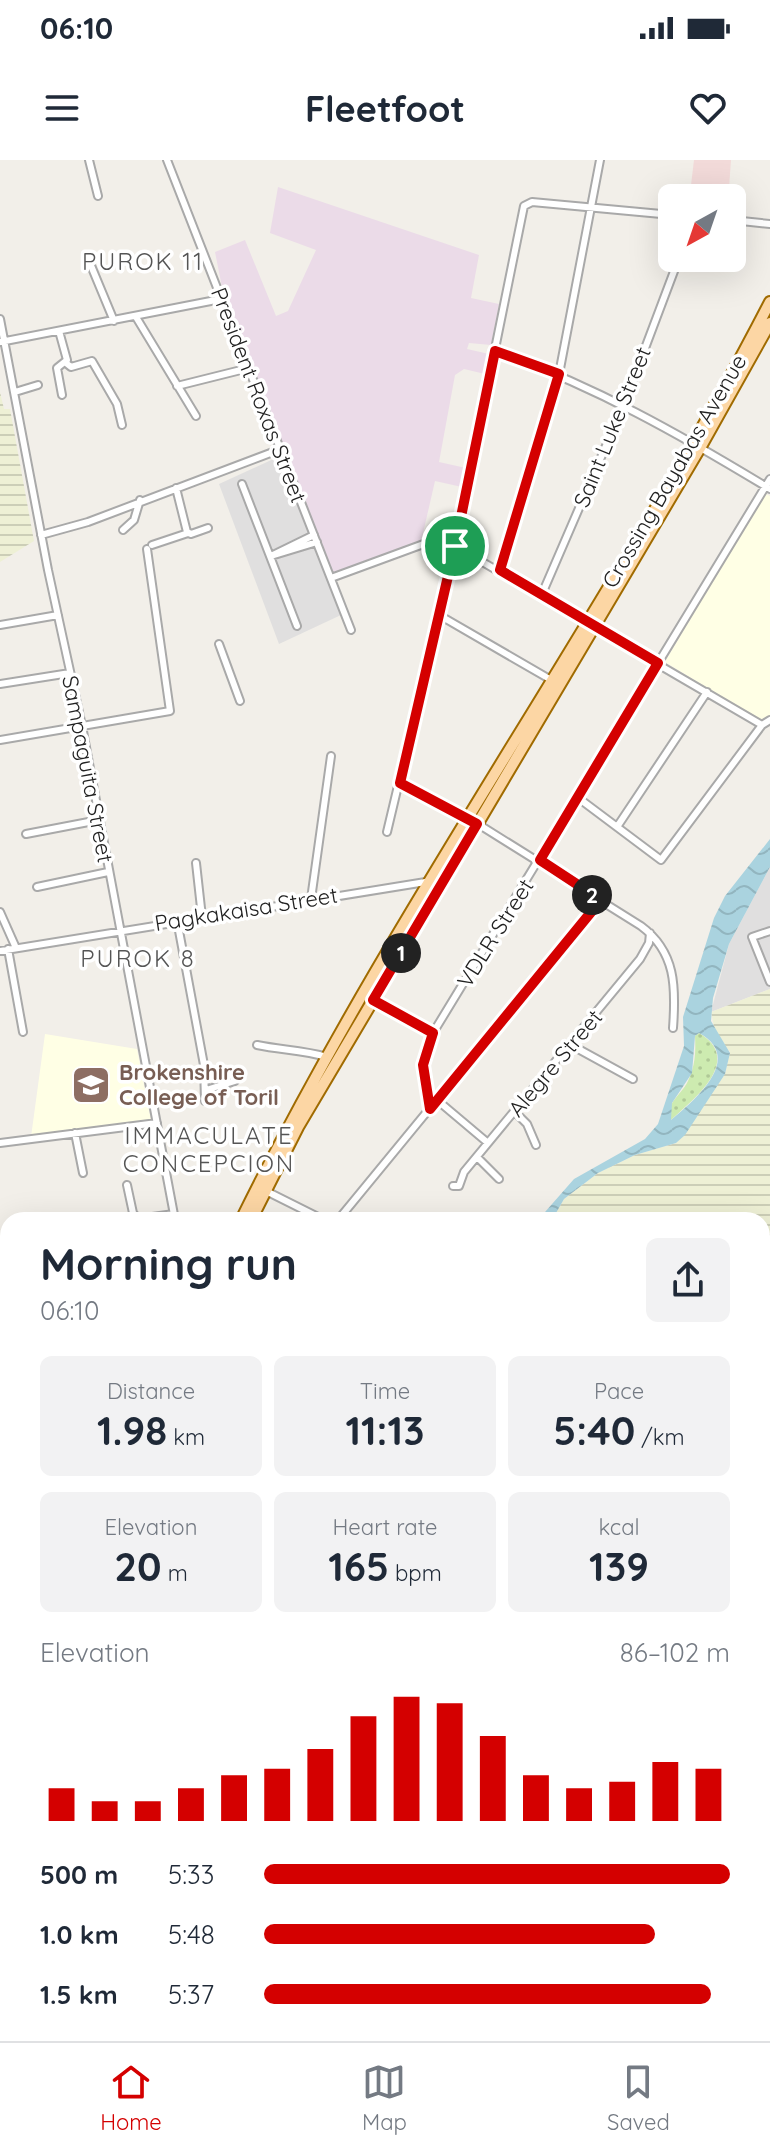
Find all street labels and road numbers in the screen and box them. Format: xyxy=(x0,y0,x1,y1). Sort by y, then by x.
street label: President Roxas Street xyxy=(205,283,313,507)
street label: Saint Luke Street xyxy=(567,343,657,511)
street label: Crossing Bayabas Avenue xyxy=(596,349,752,593)
street label: Sampaguita Street xyxy=(56,673,120,865)
street label: VDLR Street xyxy=(451,873,539,993)
street label: Pagkakaisa Street xyxy=(153,881,339,937)
street label: Alegre Street xyxy=(502,1004,608,1122)

